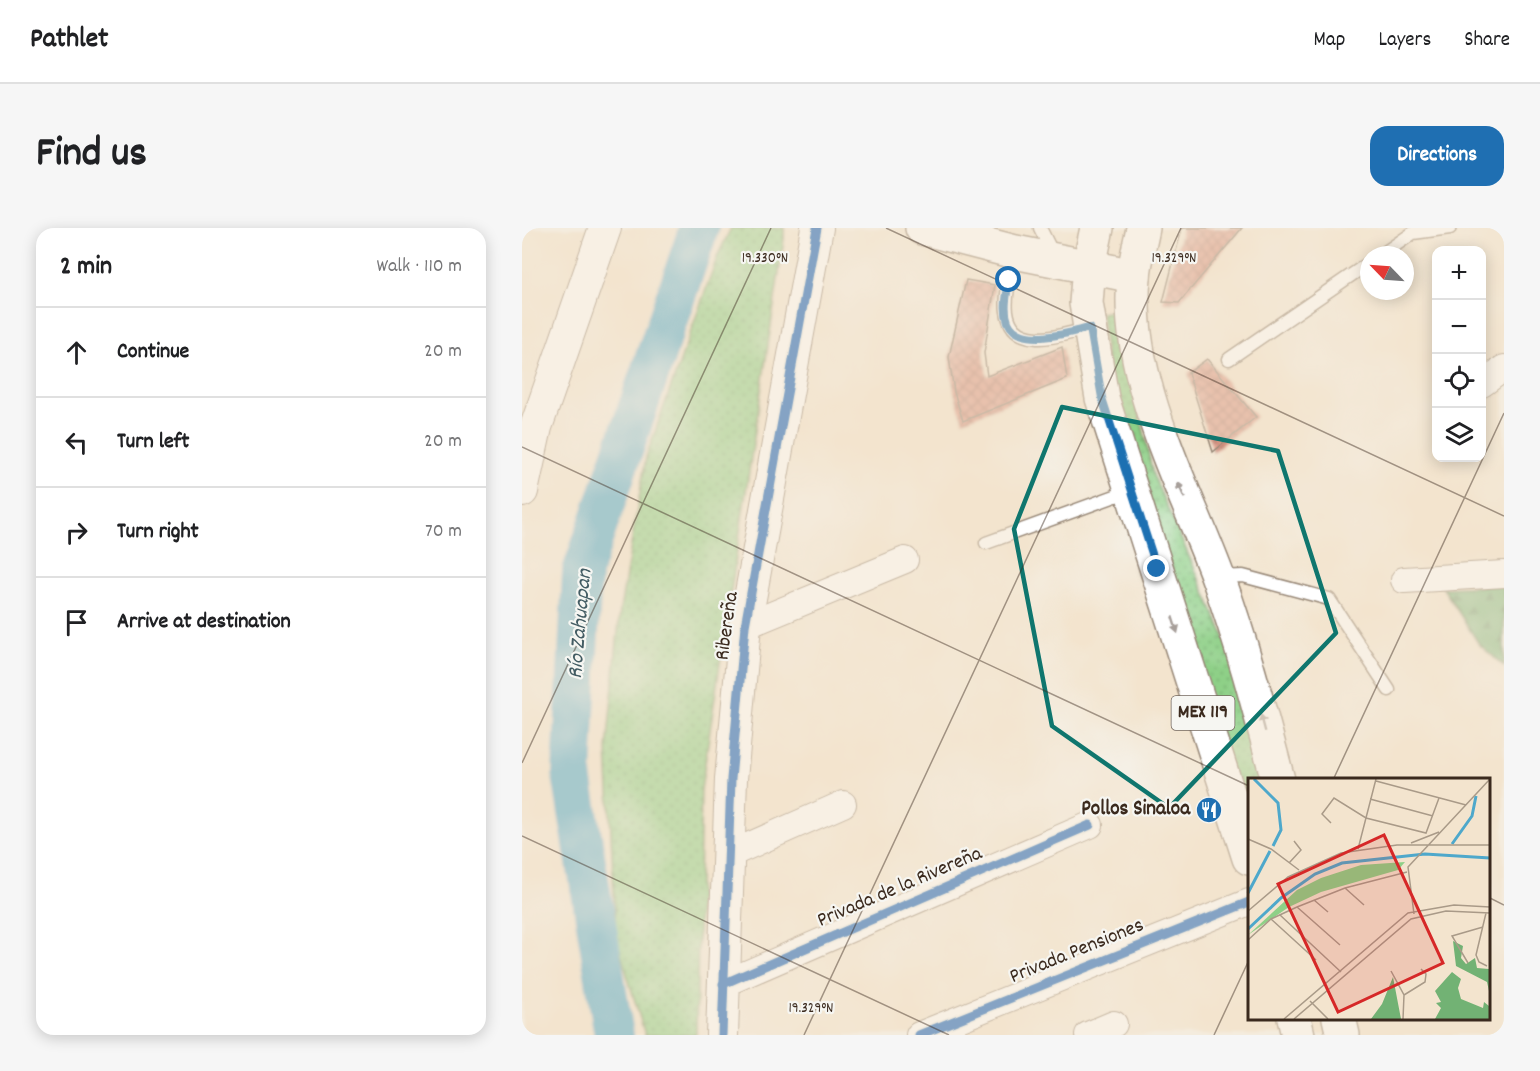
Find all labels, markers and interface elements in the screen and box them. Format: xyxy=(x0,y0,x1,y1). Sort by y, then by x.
text: Pathlet xyxy=(30,21,108,61)
text: Map xyxy=(1314,26,1345,56)
text: Layers xyxy=(1378,26,1431,56)
text: Share xyxy=(1464,26,1510,56)
text: Find us xyxy=(36,126,147,186)
button: Directions xyxy=(1370,126,1504,186)
north arrow xyxy=(1360,246,1414,300)
map controls xyxy=(1432,246,1486,462)
button: + xyxy=(1432,246,1486,300)
text: 19.330°N xyxy=(742,248,788,270)
text: 19.329°N xyxy=(1152,248,1196,270)
text: 2 min xyxy=(60,249,112,286)
text: Walk · 110 m xyxy=(376,253,462,281)
route start xyxy=(995,266,1021,292)
button: − xyxy=(1432,300,1486,354)
icon: ahead xyxy=(60,336,93,369)
text: Continue xyxy=(117,337,189,368)
text: 20 m xyxy=(424,338,462,366)
button: locate xyxy=(1432,354,1486,408)
button: layers xyxy=(1432,408,1486,462)
icon: left xyxy=(60,426,93,459)
text: Turn left xyxy=(117,427,189,458)
text: 20 m xyxy=(424,428,462,456)
one-way arrow xyxy=(1176,481,1186,499)
icon: right xyxy=(60,516,93,549)
text: Turn right xyxy=(117,517,199,548)
text: 70 m xyxy=(425,518,462,546)
route end xyxy=(1143,555,1169,581)
water label: Río Zahuapan xyxy=(561,567,601,680)
street label: Ribereña xyxy=(708,589,748,662)
icon: arrive xyxy=(60,606,93,639)
text: Arrive at destination xyxy=(117,607,291,638)
one-way arrow xyxy=(1171,616,1180,634)
road number: MEX 119 xyxy=(1172,696,1234,730)
one-way arrow xyxy=(1258,714,1268,733)
inset map xyxy=(1248,778,1489,1020)
place label: Pollos Sinaloa xyxy=(1081,795,1191,825)
restaurant icon: Pollos Sinaloa xyxy=(1194,795,1224,825)
street label: Privada de la Rivereña xyxy=(813,839,988,936)
street label: Privada Pensiones xyxy=(1005,911,1149,993)
text: 19.329°N xyxy=(789,998,833,1020)

